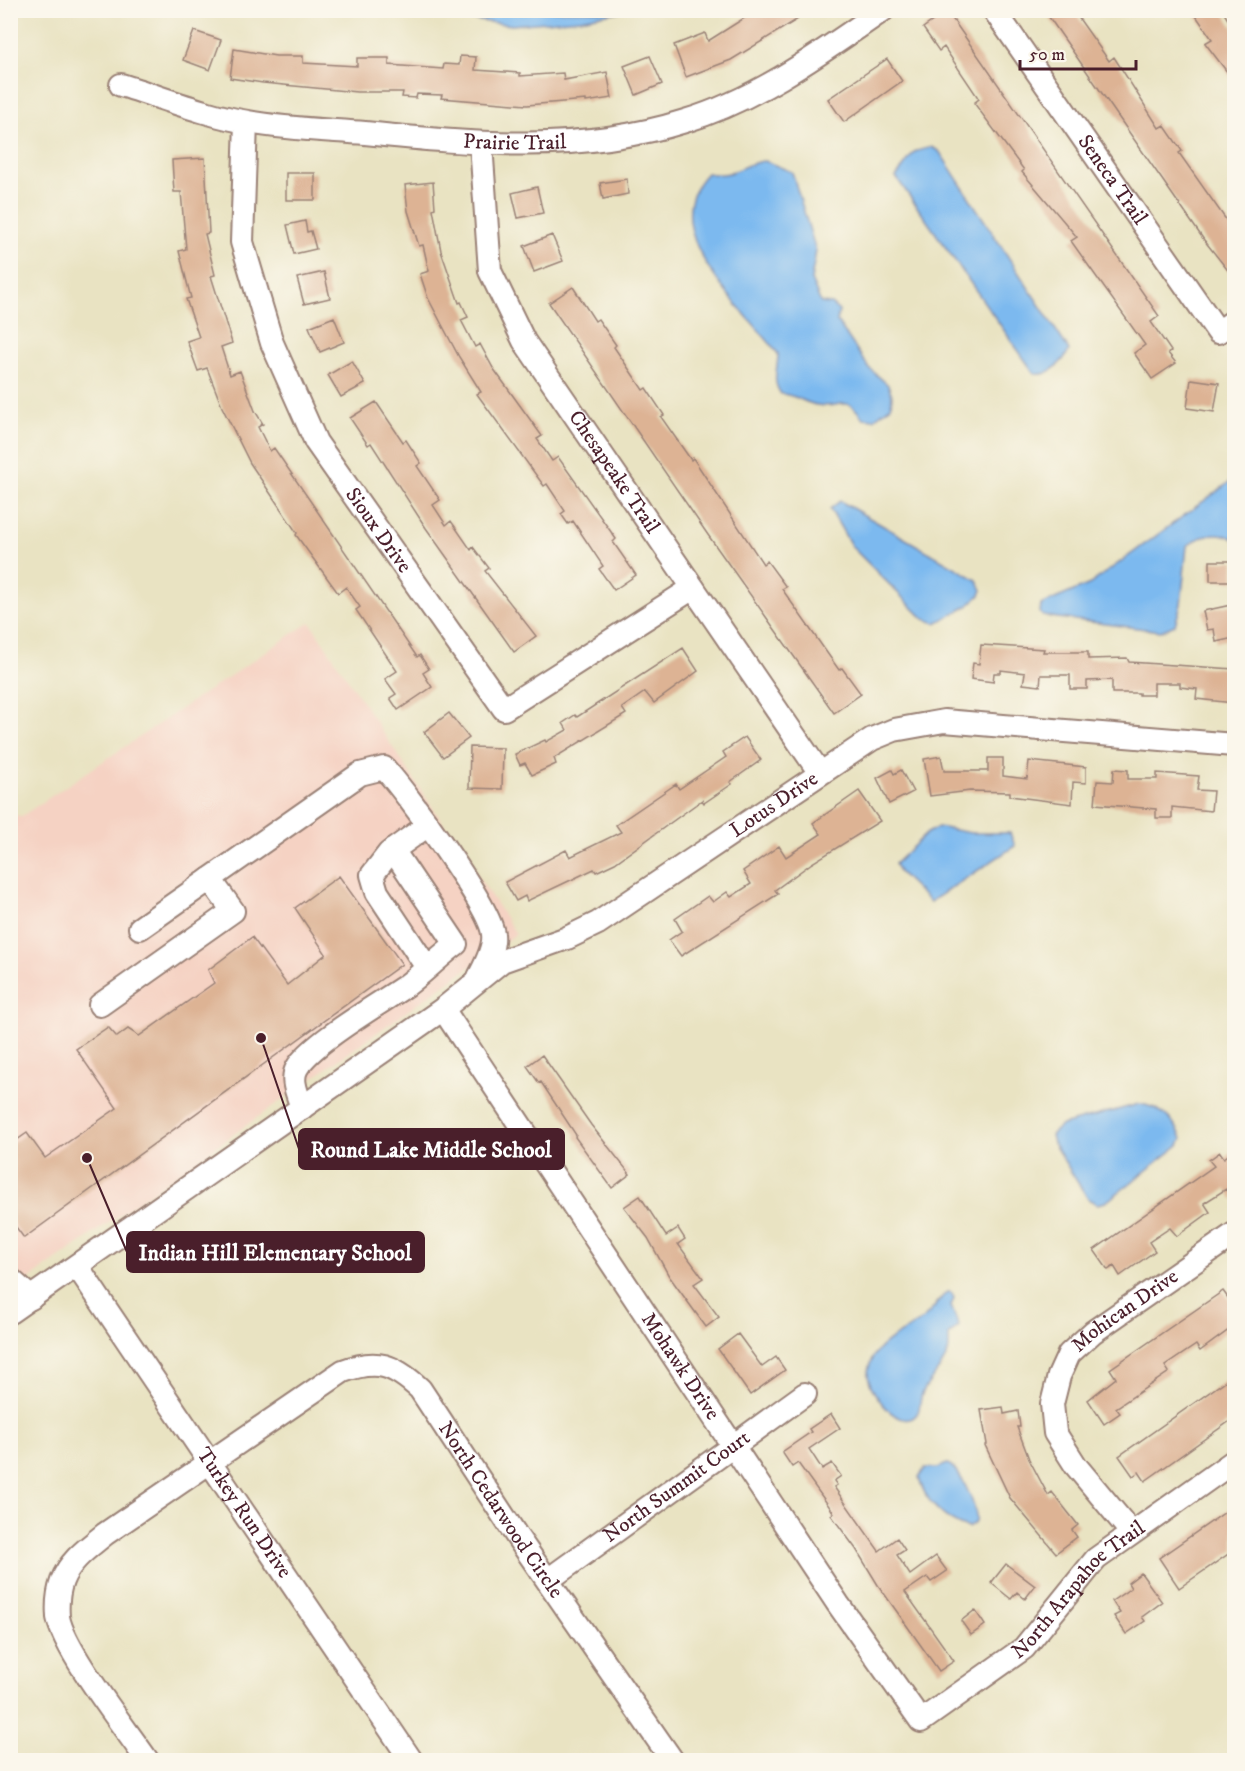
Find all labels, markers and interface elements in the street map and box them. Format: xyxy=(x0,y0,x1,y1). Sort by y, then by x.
scale bar xyxy=(1020,33,1136,71)
text: 50 m xyxy=(1029,44,1065,66)
street label: Prairie Trail xyxy=(462,129,568,157)
street label: Seneca Trail xyxy=(1072,130,1153,231)
street label: Chesapeake Trail xyxy=(563,406,665,539)
street label: Sioux Drive xyxy=(339,483,417,578)
street label: Lotus Drive xyxy=(725,766,823,844)
callout: Round Lake Middle School xyxy=(299,1129,564,1169)
text: Round Lake Middle School xyxy=(310,1137,552,1164)
callout: Indian Hill Elementary School xyxy=(127,1232,424,1272)
text: Indian Hill Elementary School xyxy=(138,1240,412,1267)
street label: Mohican Drive xyxy=(1066,1263,1184,1358)
street label: Mohawk Drive xyxy=(635,1308,725,1425)
street label: North Cedarwood Circle xyxy=(432,1417,569,1604)
street label: North Summit Court xyxy=(598,1425,756,1549)
street label: Turkey Run Drive xyxy=(191,1443,297,1583)
street label: North Arapahoe Trail xyxy=(1007,1515,1151,1665)

